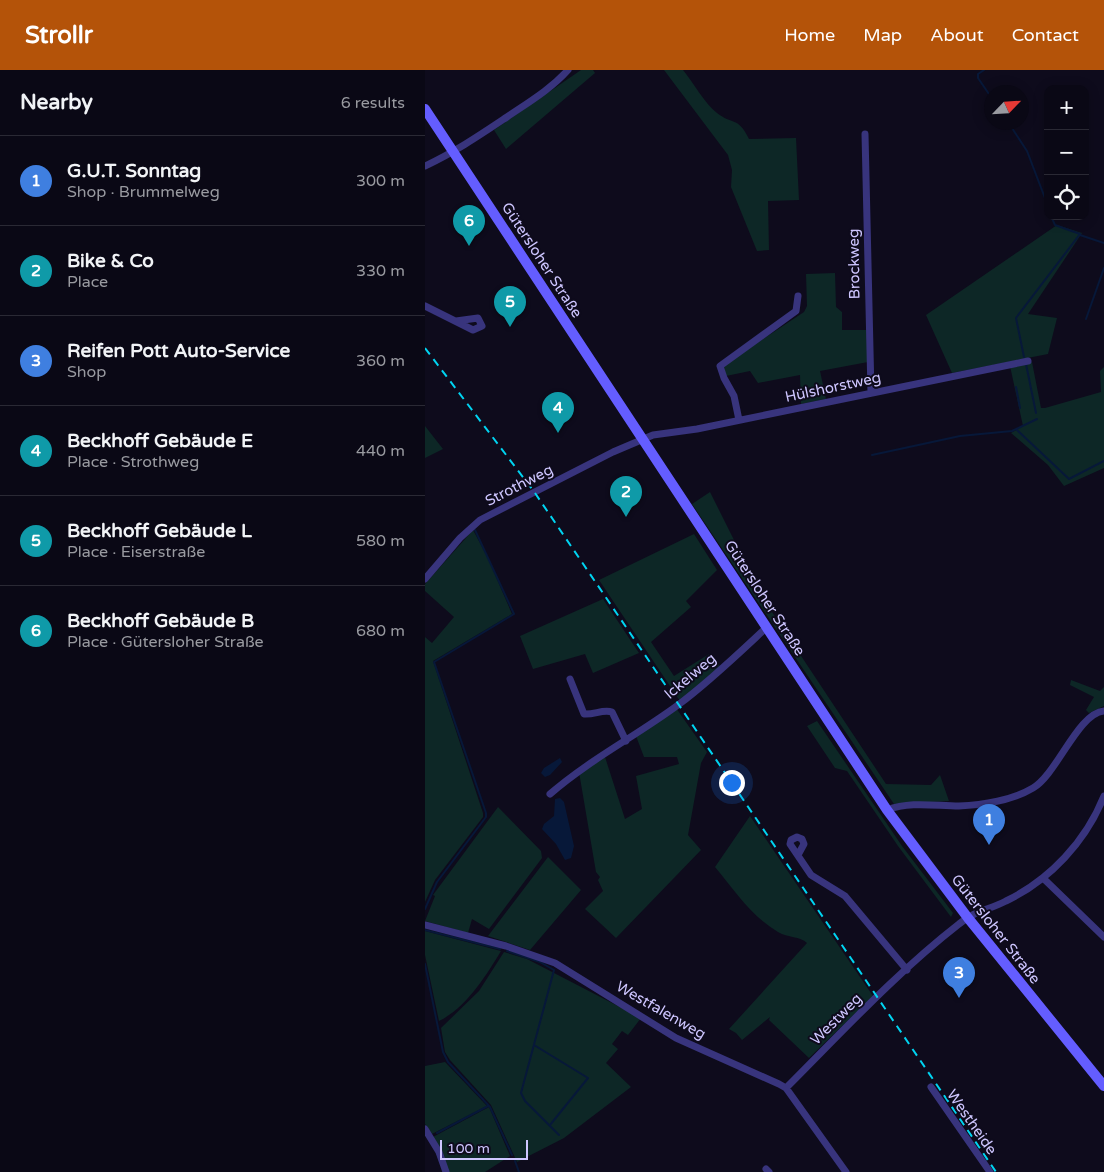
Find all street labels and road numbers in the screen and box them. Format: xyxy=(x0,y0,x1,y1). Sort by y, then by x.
street label: Gütersloher Straße xyxy=(498,199,586,321)
street label: Brockweg xyxy=(844,228,864,300)
street label: Hülshorstweg xyxy=(783,368,883,406)
street label: Strothweg xyxy=(482,460,556,510)
street label: Gütersloher Straße xyxy=(721,537,809,659)
street label: Ickelweg xyxy=(660,649,720,703)
street label: Gütersloher Straße xyxy=(948,871,1044,987)
street label: Westfalenweg xyxy=(613,977,709,1043)
street label: Westweg xyxy=(806,989,866,1049)
street label: Westheide xyxy=(943,1086,1001,1158)

